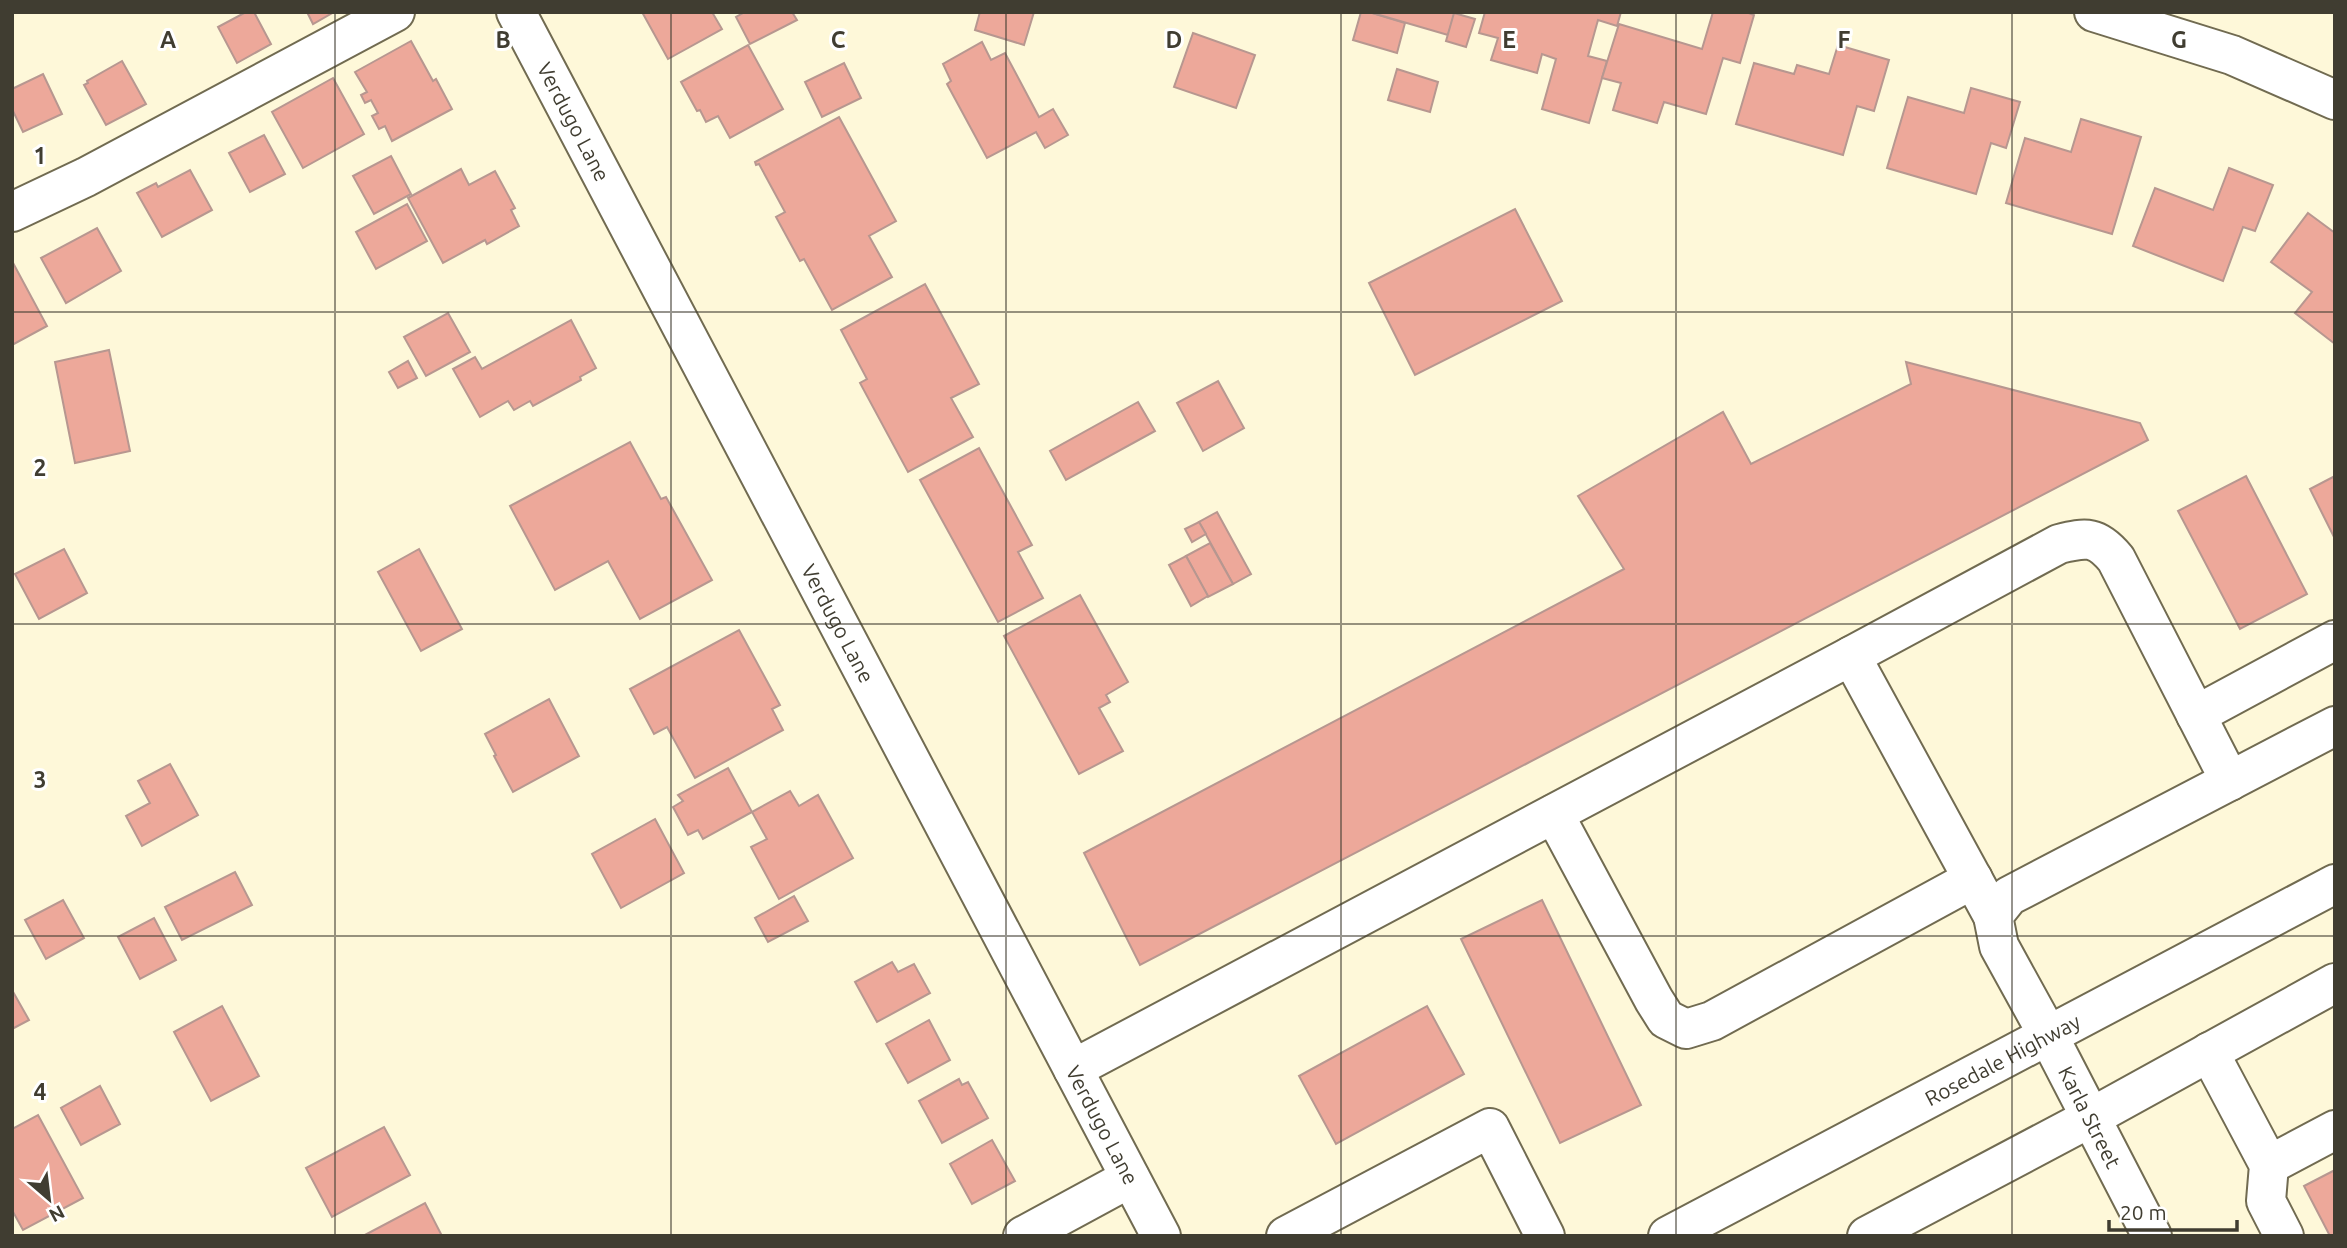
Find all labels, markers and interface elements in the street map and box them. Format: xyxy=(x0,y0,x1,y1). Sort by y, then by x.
text: A xyxy=(160,27,176,52)
text: B xyxy=(495,27,511,52)
text: C xyxy=(831,27,846,52)
text: D xyxy=(1166,27,1182,52)
text: E xyxy=(1502,27,1516,52)
text: F xyxy=(1838,27,1851,52)
text: G xyxy=(2171,27,2187,52)
street label: Verdugo Lane xyxy=(533,58,615,185)
text: 1 xyxy=(34,143,46,168)
text: 2 xyxy=(34,455,46,480)
street label: Verdugo Lane xyxy=(797,560,879,687)
text: 3 xyxy=(34,767,46,792)
street label: Rosedale Highway xyxy=(1921,1009,2084,1110)
street label: Verdugo Lane xyxy=(1061,1062,1144,1188)
street label: Karla Street xyxy=(2054,1062,2126,1172)
text: 4 xyxy=(34,1079,47,1104)
north arrow xyxy=(14,1164,84,1234)
scale bar xyxy=(2109,1188,2237,1232)
text: 20 m xyxy=(2120,1200,2167,1224)
text: N xyxy=(46,1201,68,1227)

